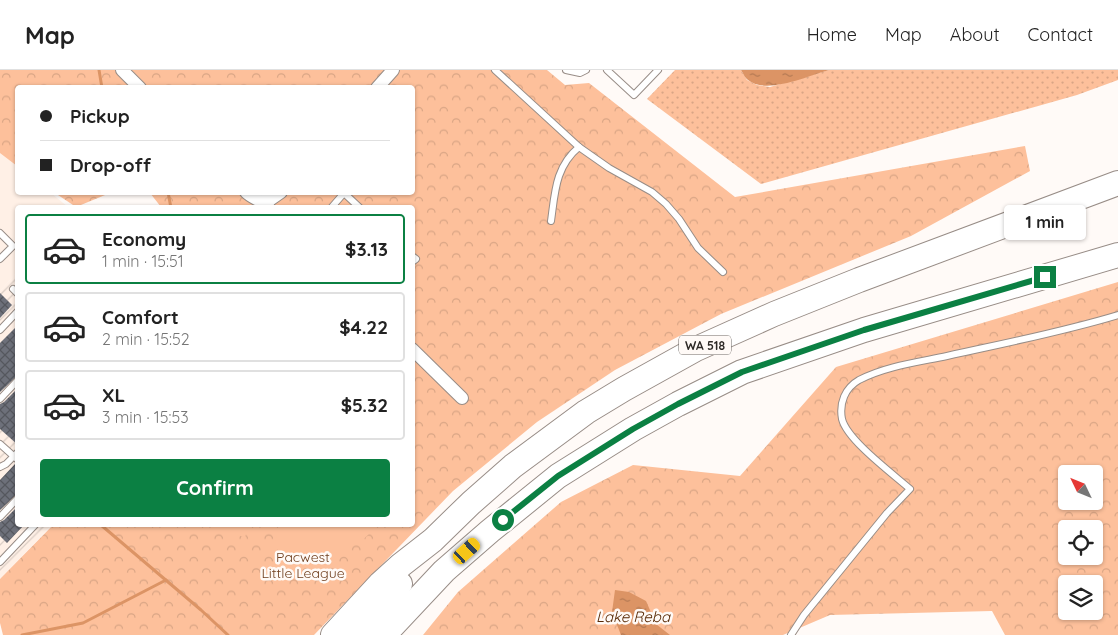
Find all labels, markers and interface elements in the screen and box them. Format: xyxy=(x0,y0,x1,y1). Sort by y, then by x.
text: Map xyxy=(25,20,75,50)
text: Home xyxy=(807,23,857,46)
text: Map xyxy=(885,23,922,46)
text: About xyxy=(950,23,1000,46)
text: Contact xyxy=(1028,23,1093,46)
text: Pickup xyxy=(70,104,130,128)
text: Drop-off xyxy=(70,153,151,177)
callout: 1 min xyxy=(1004,204,1086,240)
text: 1 min xyxy=(1026,212,1064,232)
icon: car xyxy=(42,227,87,272)
text: Economy xyxy=(102,227,186,251)
text: $3.13 xyxy=(345,237,388,261)
text: 1 min · 15:51 xyxy=(102,251,184,271)
route end xyxy=(1034,266,1056,288)
icon: car xyxy=(42,305,87,350)
text: Comfort xyxy=(102,305,179,329)
text: $4.22 xyxy=(339,315,388,339)
text: 2 min · 15:52 xyxy=(102,329,190,349)
road number: WA 518 xyxy=(679,336,731,354)
icon: car xyxy=(42,383,87,428)
text: XL xyxy=(102,383,125,407)
text: $5.32 xyxy=(341,393,388,417)
text: 3 min · 15:53 xyxy=(102,407,189,427)
button: Confirm xyxy=(40,459,390,517)
north arrow xyxy=(1058,465,1102,510)
map controls xyxy=(1058,465,1103,620)
route start xyxy=(492,509,514,531)
button: locate xyxy=(1058,520,1103,565)
car xyxy=(450,535,483,567)
park label: Pacwest Little League xyxy=(261,548,345,582)
button: layers xyxy=(1058,575,1103,620)
water label: Lake Reba xyxy=(596,607,671,626)

